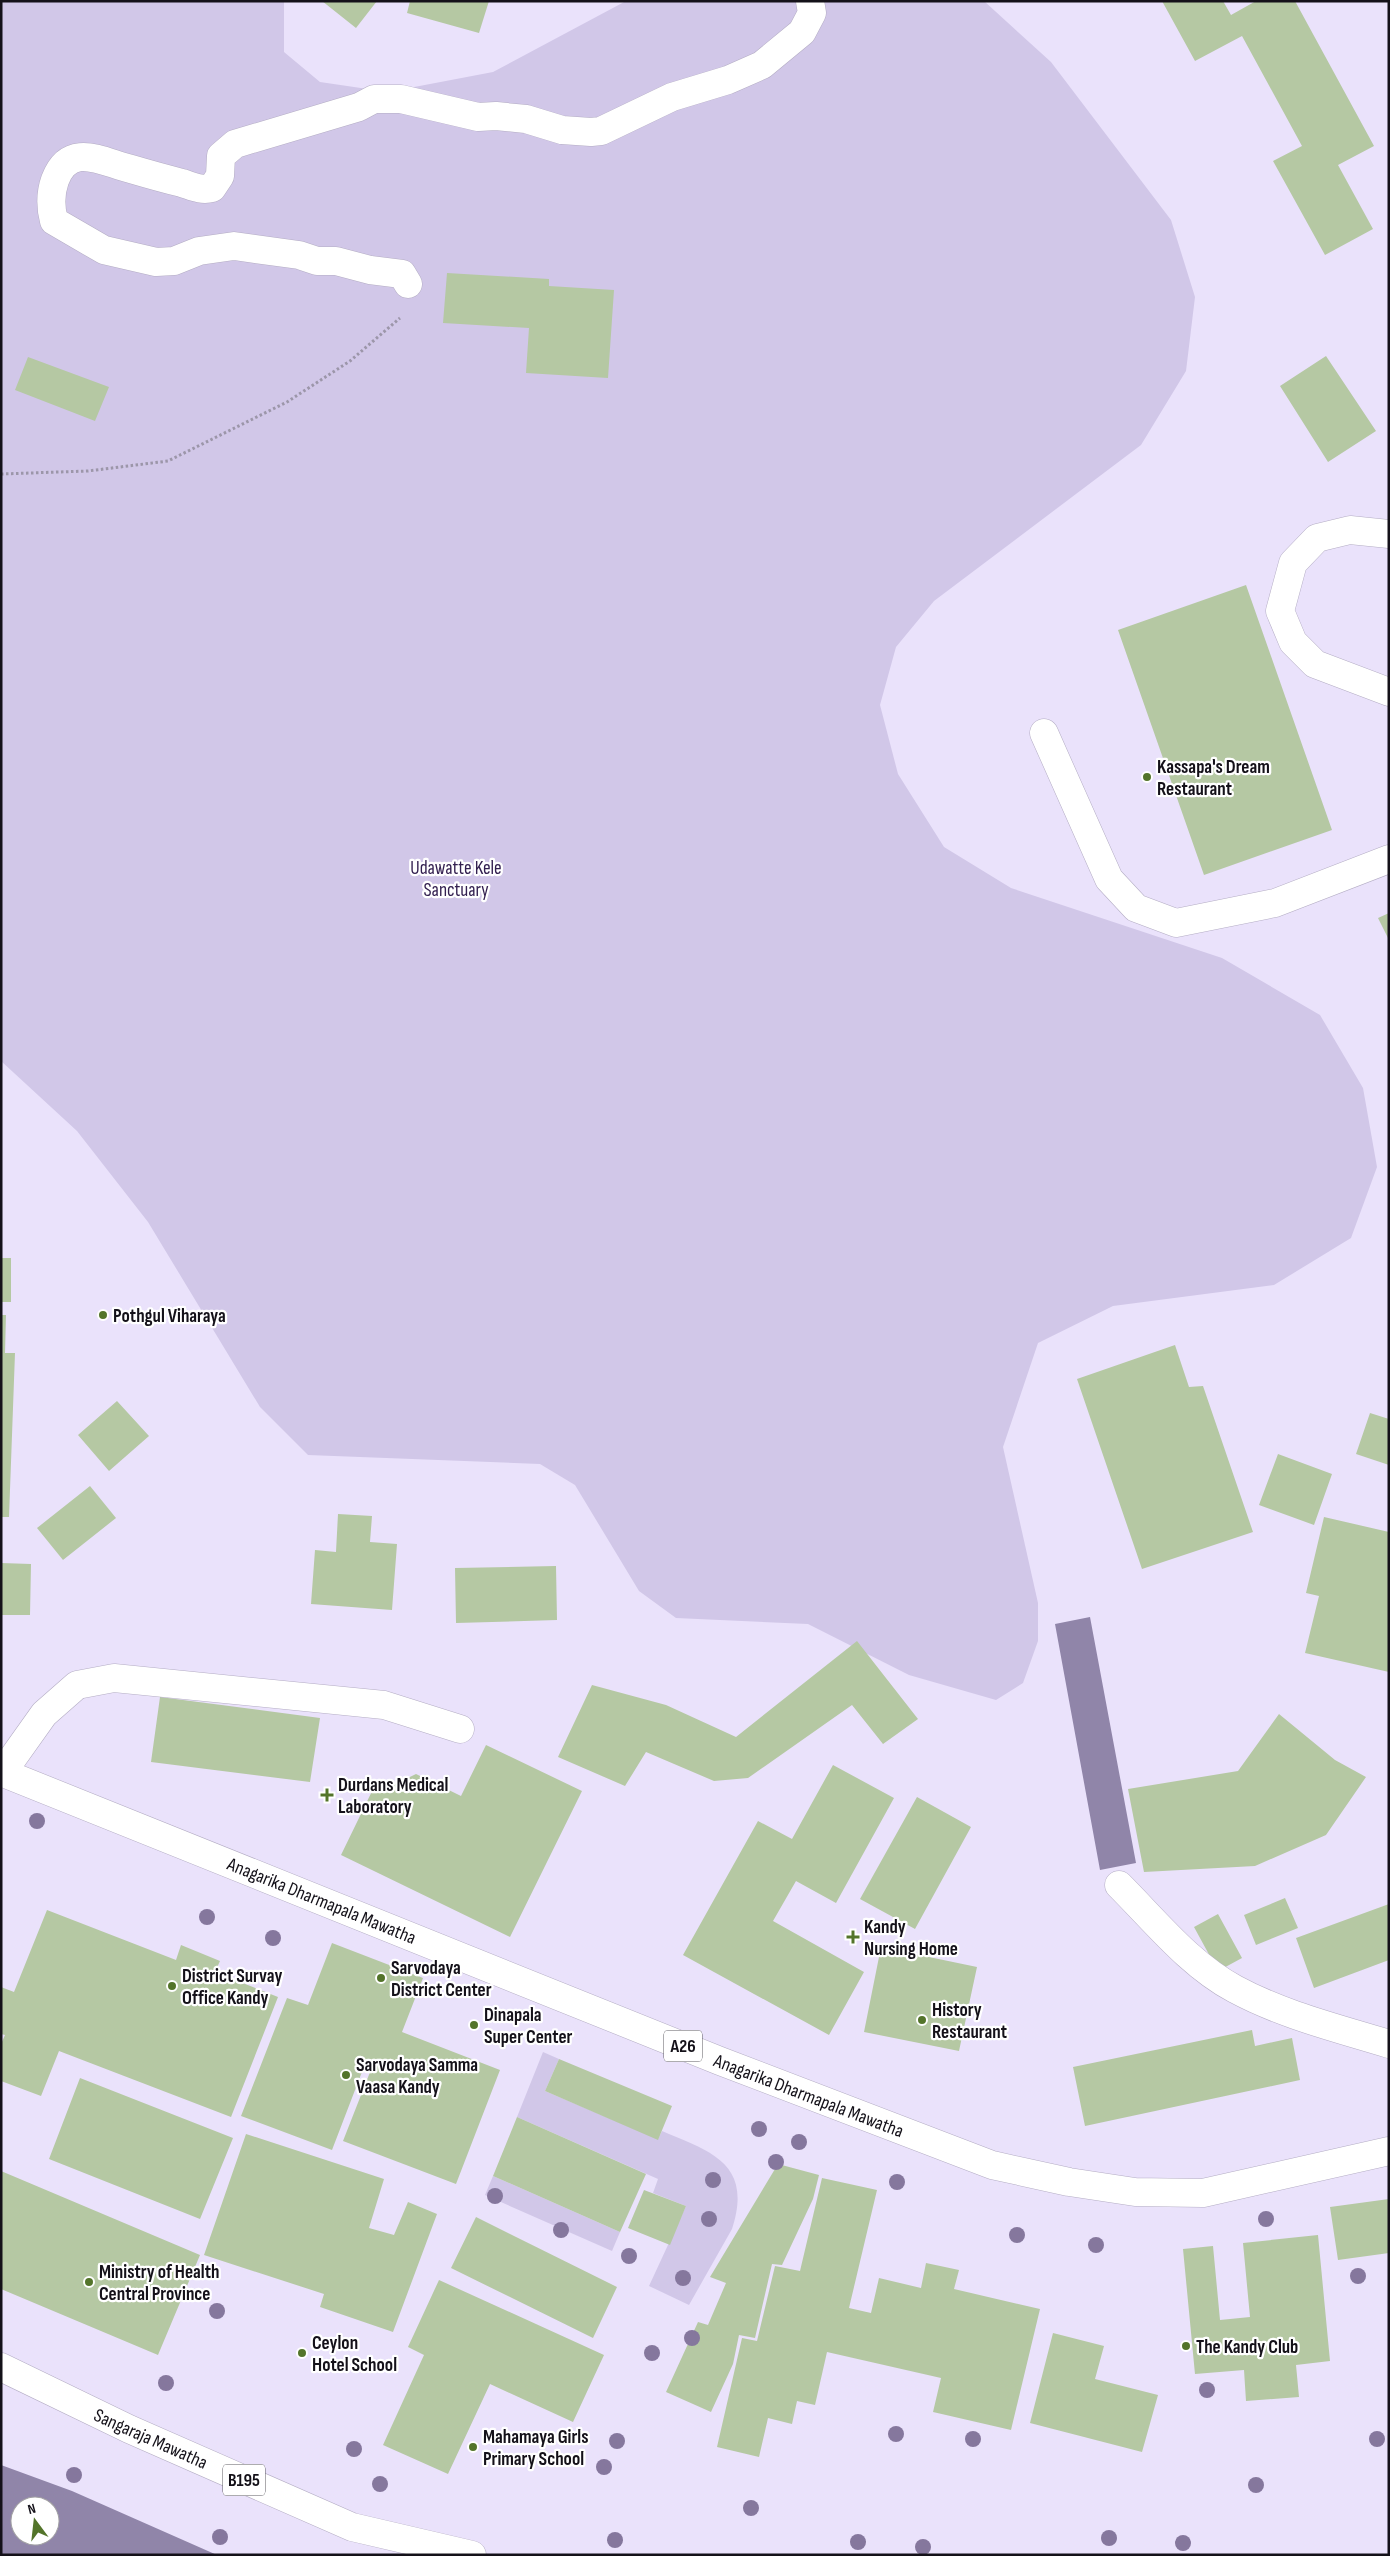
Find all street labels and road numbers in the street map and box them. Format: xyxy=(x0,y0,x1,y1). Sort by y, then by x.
street label: Anagarika Dharmapala Mawatha xyxy=(223,1853,419,1950)
road number: A26 xyxy=(664,2030,702,2062)
street label: Anagarika Dharmapala Mawatha xyxy=(709,2049,907,2143)
street label: Sangaraja Mawatha xyxy=(90,2404,211,2475)
road number: B195 xyxy=(223,2464,265,2496)

